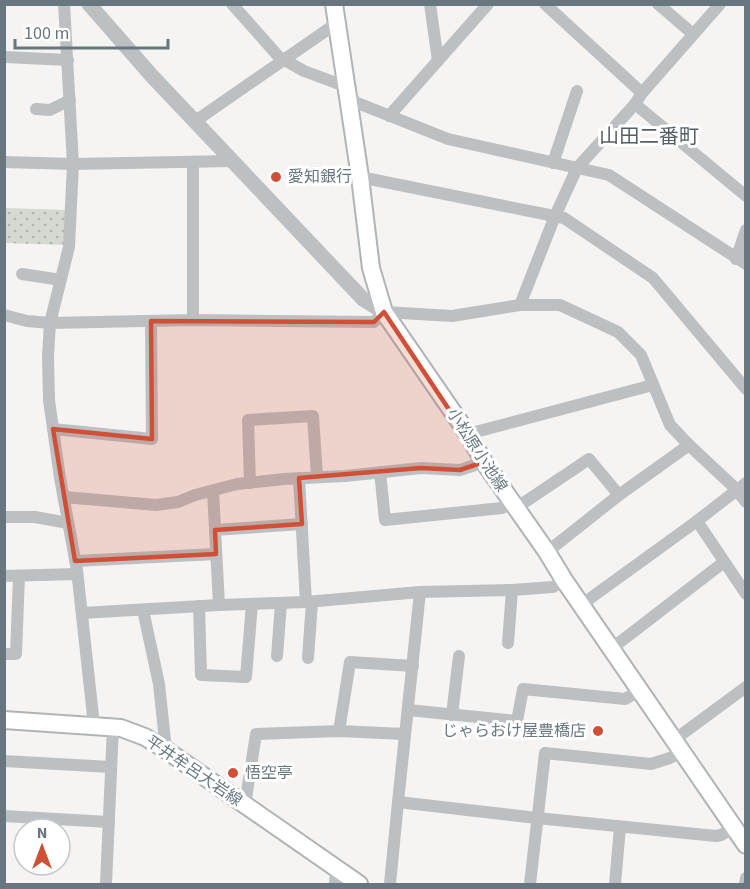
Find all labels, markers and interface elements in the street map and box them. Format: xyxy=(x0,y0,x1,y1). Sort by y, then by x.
scale bar xyxy=(15,12,168,50)
text: 100 m xyxy=(24,21,69,46)
district label: 山田二番町 xyxy=(599,123,699,151)
place label: 愛知銀行 xyxy=(288,166,352,188)
marker: 愛知銀行 xyxy=(269,170,283,184)
street label: 小松原小池線 xyxy=(442,404,512,496)
place label: じゃらおけ屋豊橋店 xyxy=(442,720,586,742)
marker: じゃらおけ屋豊橋店 xyxy=(591,724,605,738)
street label: 平井牟呂大岩線 xyxy=(141,731,247,811)
place label: 悟空亭 xyxy=(245,762,293,784)
marker: 悟空亭 xyxy=(226,766,240,780)
north arrow xyxy=(12,817,72,877)
text: N xyxy=(37,822,47,844)

